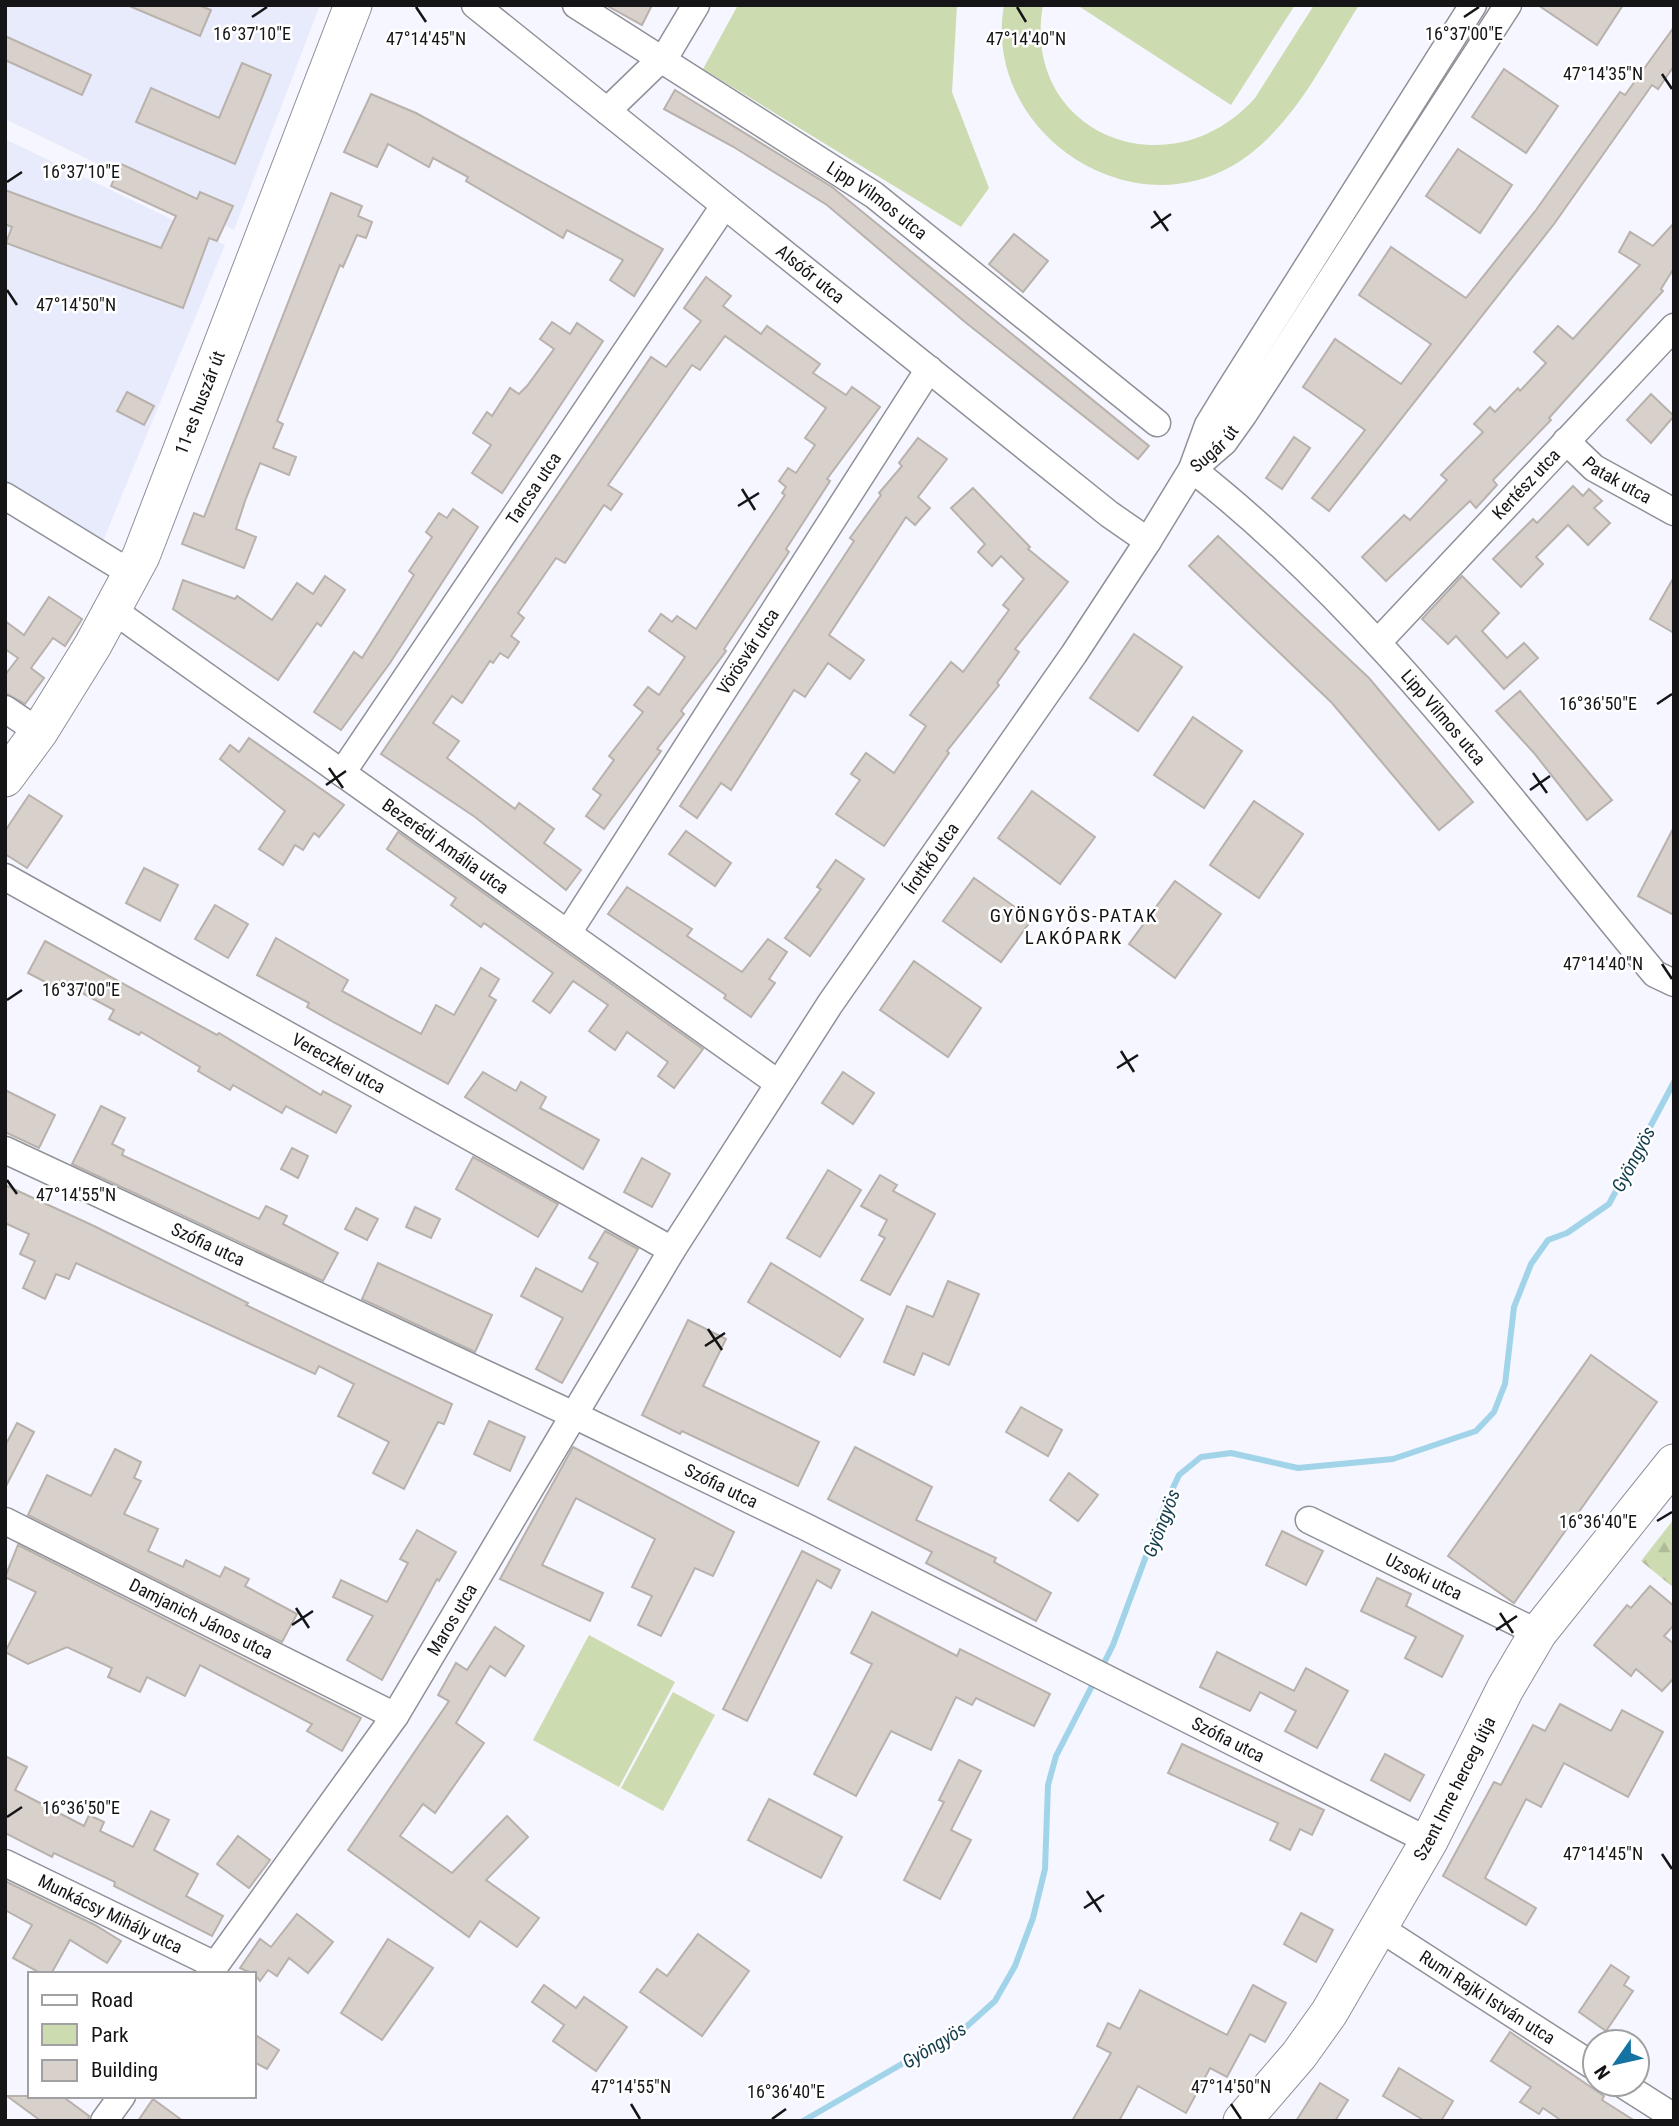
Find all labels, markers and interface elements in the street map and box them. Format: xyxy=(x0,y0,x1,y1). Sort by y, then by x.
text: 16°37'10"E xyxy=(213,23,291,44)
text: 16°37'00"E xyxy=(1425,23,1503,44)
text: 47°14'45"N xyxy=(386,28,466,49)
text: 47°14'40"N xyxy=(986,28,1066,49)
text: 47°14'35"N xyxy=(1563,63,1643,84)
street label: Lipp Vilmos utca xyxy=(823,157,932,244)
text: 16°37'10"E xyxy=(42,161,120,182)
street label: Alsóőr utca xyxy=(772,240,849,307)
text: 47°14'50"N xyxy=(36,294,116,315)
street label: 11-es huszár út xyxy=(170,348,229,457)
street label: Sugár út xyxy=(1186,421,1243,477)
street label: Kertész utca xyxy=(1488,444,1564,524)
street label: Tarcsa utca xyxy=(501,448,565,528)
street label: Patak utca xyxy=(1579,452,1655,508)
street label: Vörösvár utca xyxy=(712,604,783,698)
street label: Lipp Vilmos utca xyxy=(1397,665,1490,769)
text: 16°36'50"E xyxy=(1559,693,1637,714)
street label: Bezerédi Amália utca xyxy=(379,794,513,898)
street label: Írottkő utca xyxy=(899,819,963,898)
district label: GYÖNGYÖS-PATAK LAKÓPARK xyxy=(990,904,1158,949)
text: 47°14'40"N xyxy=(1563,953,1643,974)
text: 16°37'00"E xyxy=(42,979,120,1000)
street label: Vereczkei utca xyxy=(288,1029,389,1098)
water label: Gyöngyös xyxy=(1607,1123,1660,1196)
text: 47°14'55"N xyxy=(36,1184,116,1205)
street label: Szófia utca xyxy=(168,1218,248,1270)
street label: Szófia utca xyxy=(681,1459,761,1512)
water label: Gyöngyös xyxy=(1138,1486,1185,1560)
text: 16°36'40"E xyxy=(1559,1511,1637,1532)
street label: Uzsoki utca xyxy=(1382,1548,1466,1604)
street label: Damjanich János utca xyxy=(126,1574,276,1663)
street label: Maros utca xyxy=(422,1580,481,1659)
street label: Szófia utca xyxy=(1188,1712,1268,1766)
street label: Szent Imre herceg útja xyxy=(1409,1713,1499,1864)
text: 16°36'50"E xyxy=(42,1797,120,1818)
text: 47°14'45"N xyxy=(1563,1843,1643,1864)
street label: Munkácsy Mihály utca xyxy=(35,1870,186,1958)
street label: Rumi Rajki István utca xyxy=(1416,1946,1559,2048)
legend xyxy=(28,1972,256,2098)
text: Road xyxy=(91,1988,133,2012)
water label: Gyöngyös xyxy=(898,2017,971,2074)
text: Park xyxy=(91,2023,129,2047)
north arrow xyxy=(1581,2028,1651,2098)
text: Building xyxy=(91,2058,158,2082)
text: N xyxy=(1590,2061,1615,2083)
text: 47°14'55"N xyxy=(591,2076,671,2097)
text: 47°14'50"N xyxy=(1191,2076,1271,2097)
text: 16°36'40"E xyxy=(747,2081,825,2102)

